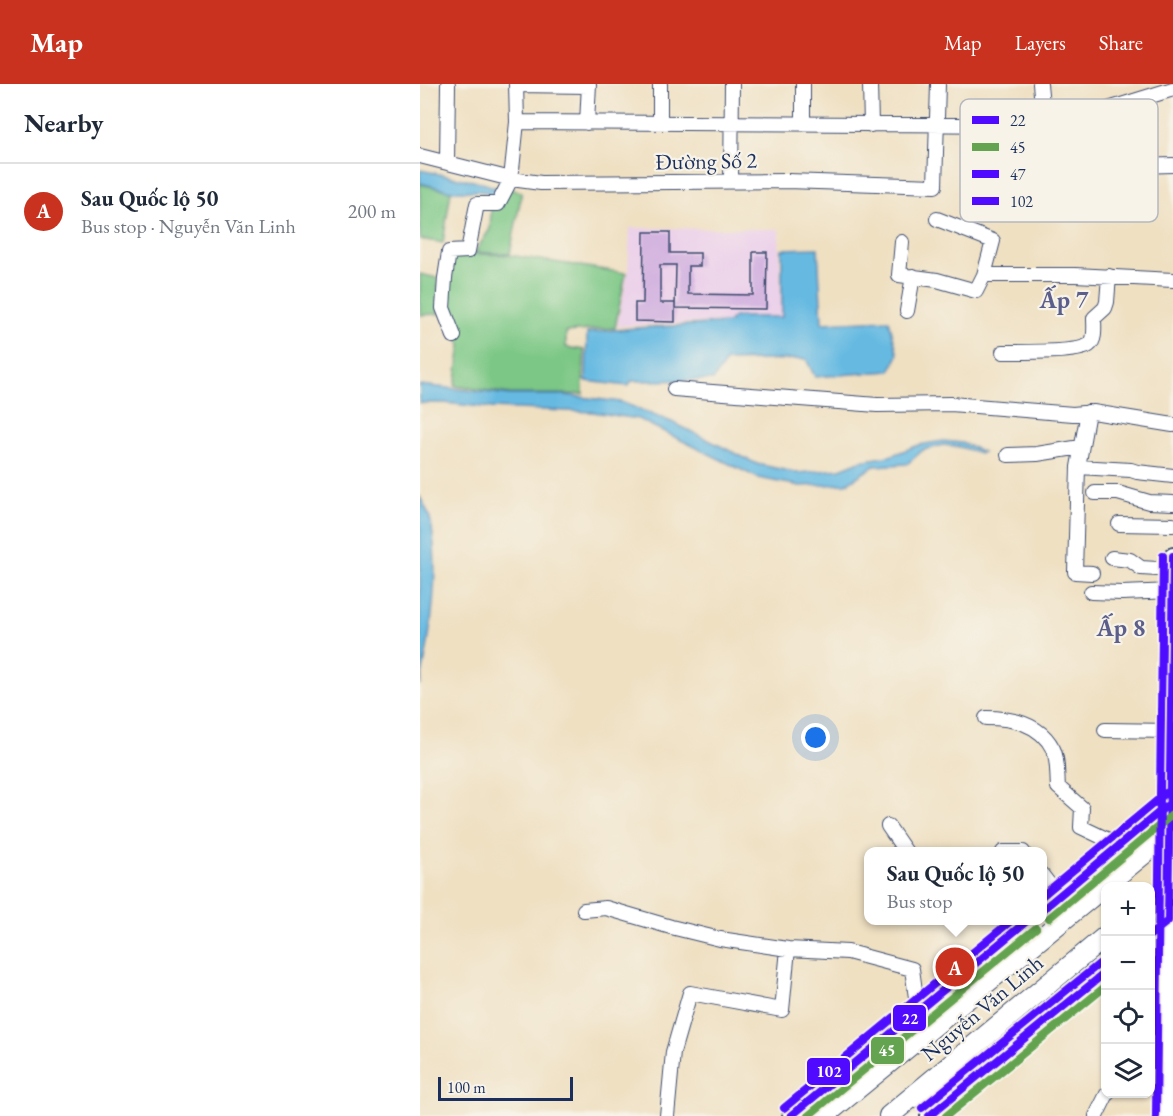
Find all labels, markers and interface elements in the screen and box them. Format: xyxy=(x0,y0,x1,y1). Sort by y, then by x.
text: Map xyxy=(30,24,83,60)
text: Map xyxy=(944,29,982,56)
text: Layers xyxy=(1015,29,1066,56)
text: Share xyxy=(1099,29,1143,56)
legend xyxy=(960,99,1158,222)
text: Nearby xyxy=(24,106,104,140)
text: 22 xyxy=(1010,110,1026,131)
text: 45 xyxy=(1010,137,1025,158)
street label: Đường Số 2 xyxy=(655,146,758,176)
text: 47 xyxy=(1010,164,1026,185)
text: Sau Quốc lộ 50 xyxy=(81,184,218,213)
text: 102 xyxy=(1010,191,1033,212)
text: A xyxy=(36,198,51,224)
text: 200 m xyxy=(348,198,396,224)
text: Bus stop · Nguyễn Văn Linh xyxy=(81,213,296,239)
district label: Ấp 7 xyxy=(1039,284,1089,315)
district label: Ấp 8 xyxy=(1096,612,1145,643)
your location xyxy=(801,723,830,752)
popup xyxy=(864,847,1047,925)
text: Sau Quốc lộ 50 xyxy=(887,859,1024,888)
map controls xyxy=(1101,882,1155,1098)
button: + xyxy=(1101,882,1155,936)
text: Bus stop xyxy=(887,888,953,914)
button: − xyxy=(1101,936,1155,990)
pin: A xyxy=(936,944,974,990)
street label: Nguyễn Văn Linh xyxy=(915,948,1049,1068)
button: locate xyxy=(1101,990,1155,1044)
line badge: 22 xyxy=(892,1004,927,1032)
text: 22 xyxy=(902,1008,919,1029)
line badge: 45 xyxy=(870,1036,905,1065)
text: 45 xyxy=(879,1040,895,1061)
button: layers xyxy=(1101,1044,1155,1098)
line badge: 102 xyxy=(806,1057,851,1086)
text: 102 xyxy=(816,1061,842,1082)
scale bar xyxy=(438,1074,573,1102)
text: 100 m xyxy=(447,1077,486,1098)

